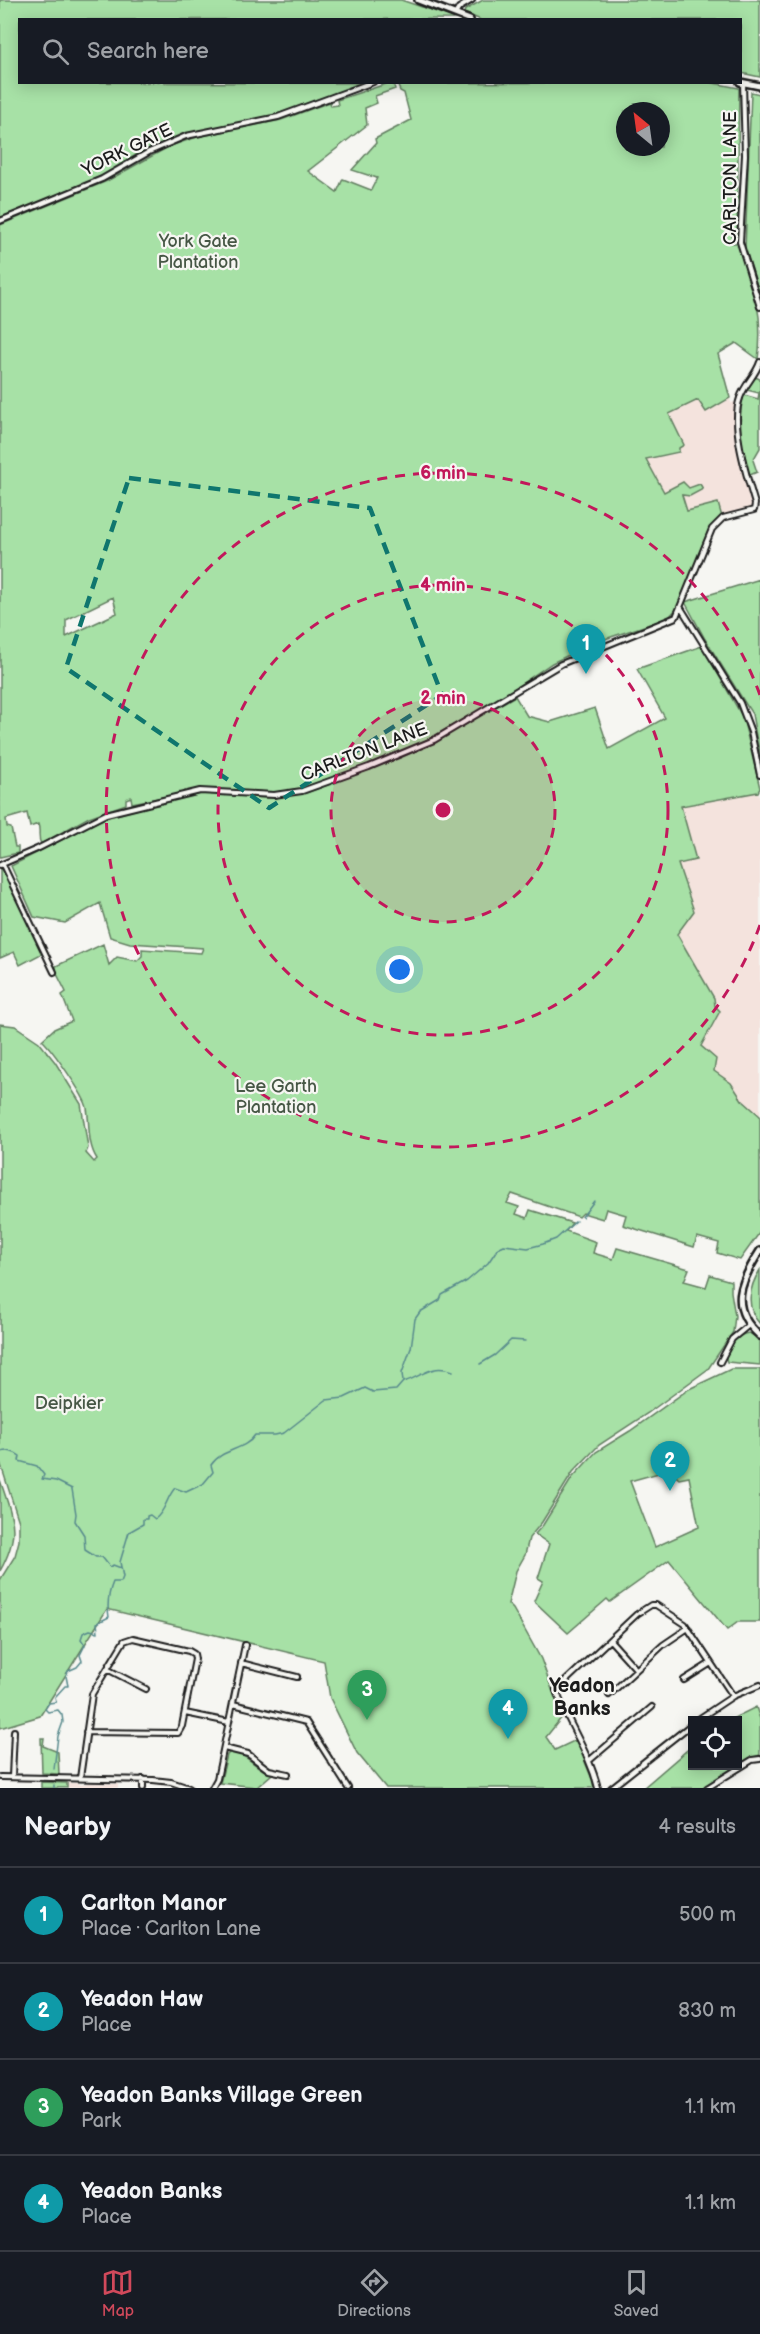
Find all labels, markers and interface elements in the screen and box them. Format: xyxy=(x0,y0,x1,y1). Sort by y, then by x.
search box xyxy=(18,18,742,84)
icon: search xyxy=(39,35,72,68)
text: Search here xyxy=(87,38,209,65)
north arrow xyxy=(616,102,670,156)
street label: CARLTON LANE xyxy=(720,111,741,245)
street label: YORK GATE xyxy=(78,119,176,181)
park label: York Gate Plantation xyxy=(158,231,238,273)
text: 6 min xyxy=(420,463,466,484)
text: 4 min xyxy=(420,575,466,596)
pin: 1 xyxy=(566,624,606,674)
text: 2 min xyxy=(420,688,466,709)
street label: CARLTON LANE xyxy=(298,718,430,786)
centre of rings xyxy=(433,800,453,820)
your location xyxy=(385,955,414,984)
park label: Lee Garth Plantation xyxy=(235,1076,317,1118)
park label: Deipkier xyxy=(35,1393,104,1414)
pin: 2 xyxy=(650,1442,690,1491)
pin: 3 xyxy=(348,1670,386,1720)
district label: Yeadon Banks xyxy=(549,1674,615,1721)
pin: 4 xyxy=(488,1690,528,1739)
map controls xyxy=(688,1716,742,1770)
button: locate xyxy=(688,1716,742,1770)
text: Nearby xyxy=(24,1812,111,1843)
text: 4 results xyxy=(658,1815,736,1839)
text: Carlton Manor xyxy=(81,1890,227,1917)
text: 1 xyxy=(39,1903,48,1927)
text: 500 m xyxy=(679,1903,736,1927)
text: Place · Carlton Lane xyxy=(81,1917,261,1941)
text: Yeadon Haw xyxy=(81,1986,203,2013)
text: 2 xyxy=(38,1999,49,2023)
text: 830 m xyxy=(678,1999,736,2023)
text: Place xyxy=(81,2013,132,2037)
text: Yeadon Banks Village Green xyxy=(81,2082,363,2109)
text: 3 xyxy=(38,2095,49,2119)
text: 1.1 km xyxy=(685,2095,736,2119)
text: Park xyxy=(81,2109,121,2133)
text: Yeadon Banks xyxy=(81,2178,222,2205)
text: 4 xyxy=(38,2191,49,2215)
text: 1.1 km xyxy=(685,2191,736,2215)
text: Place xyxy=(81,2205,132,2229)
tab: Map xyxy=(101,2266,134,2321)
tab: Directions xyxy=(337,2266,411,2321)
tab: Saved xyxy=(614,2266,659,2321)

